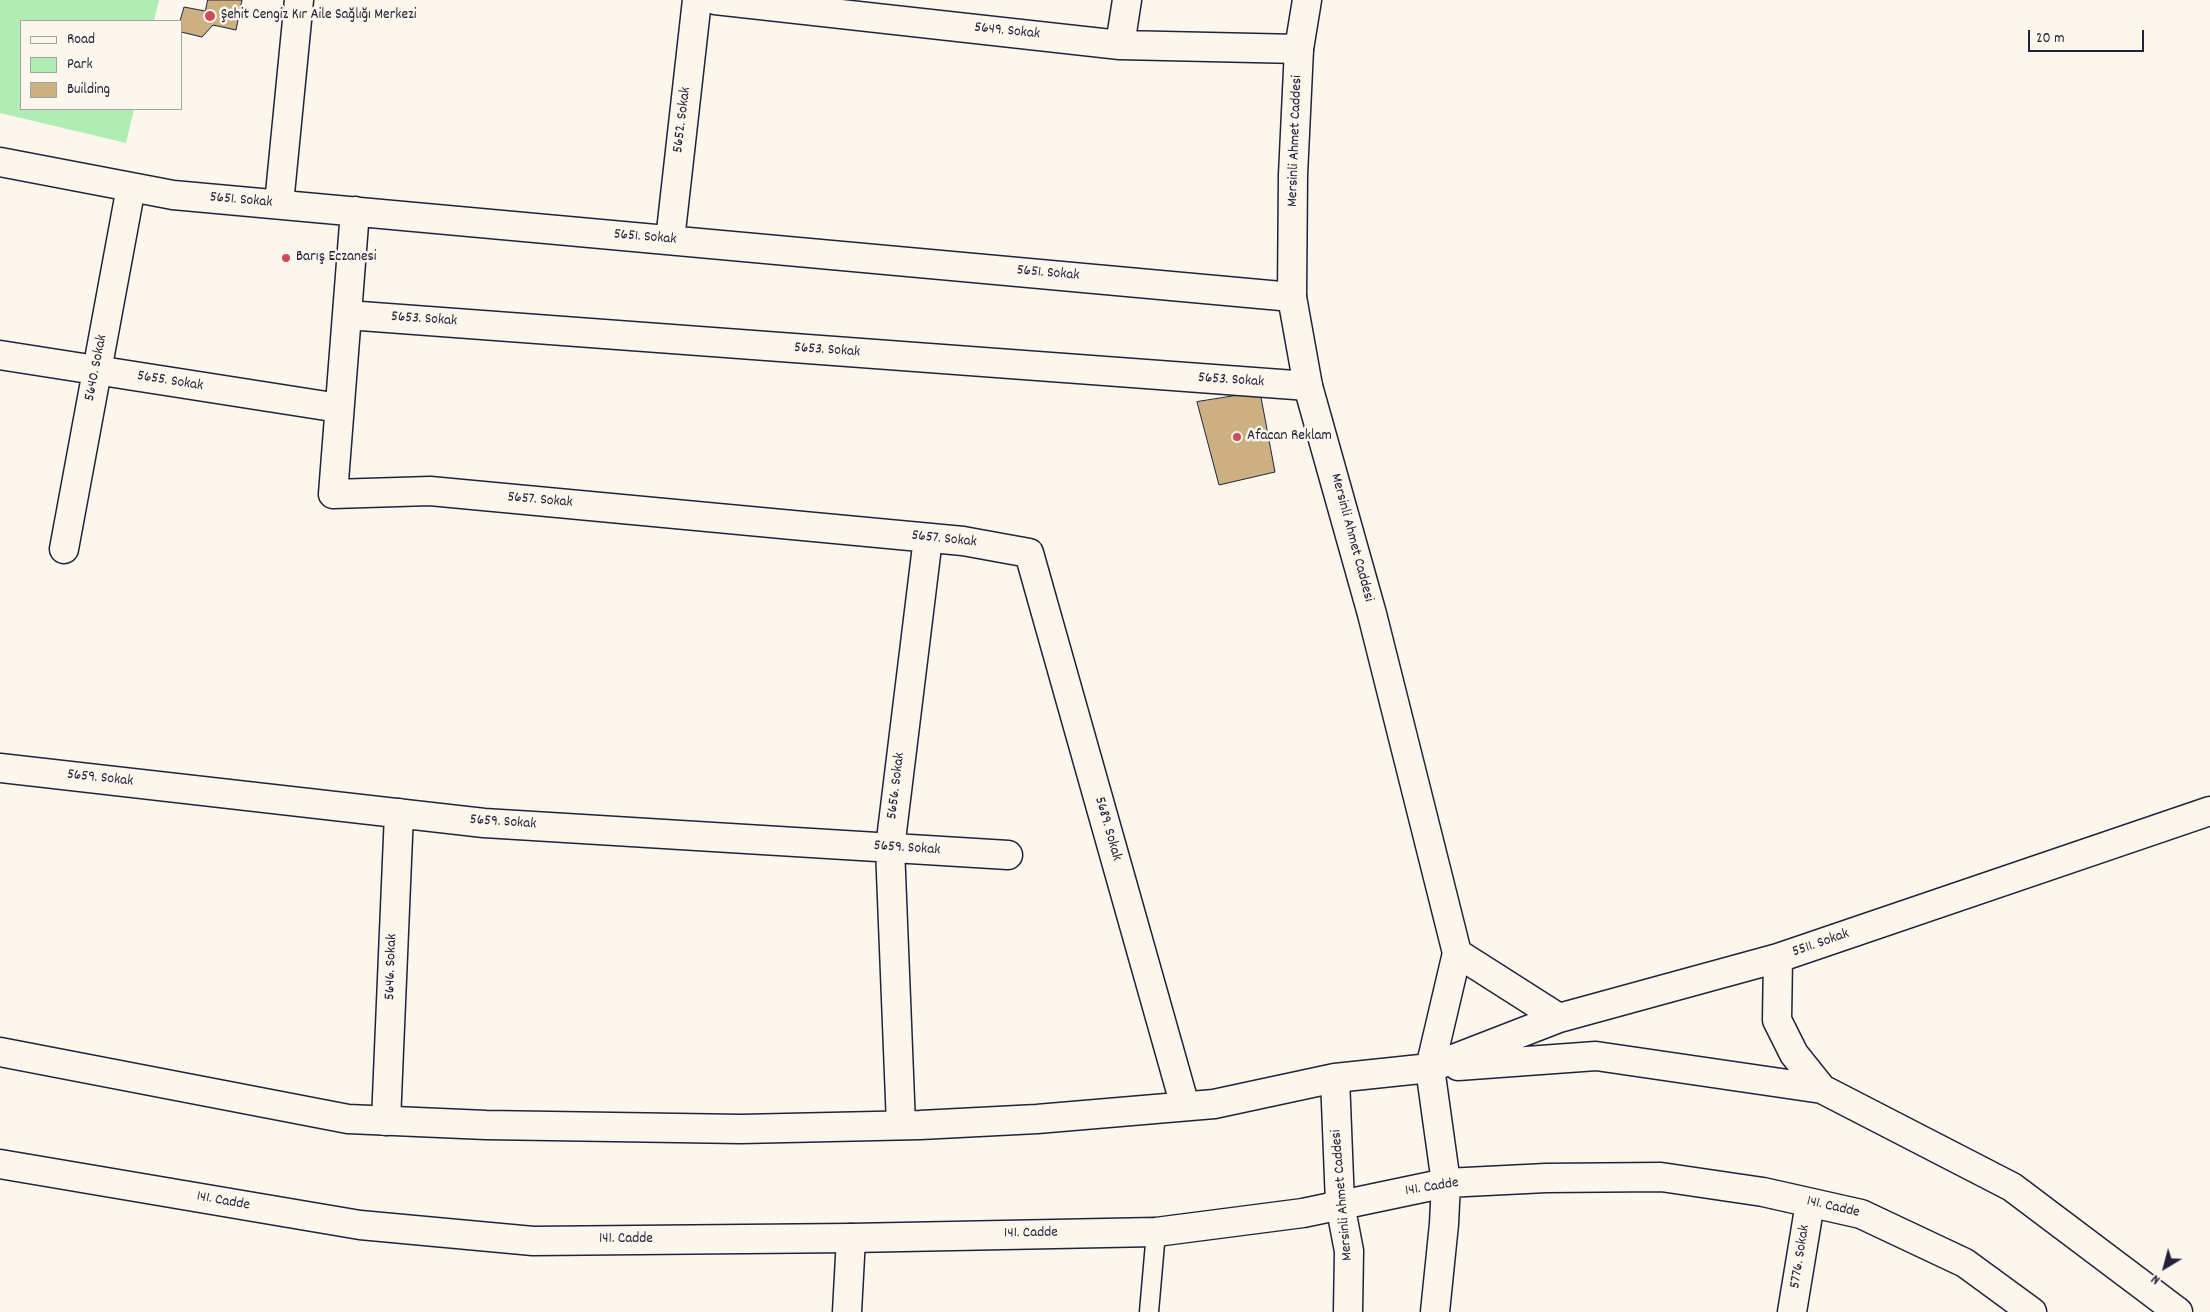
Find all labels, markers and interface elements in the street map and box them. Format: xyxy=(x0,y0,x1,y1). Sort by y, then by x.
place label: Şehit Cengiz Kır Aile Sağlığı Merkezi xyxy=(221,7,416,25)
marker: Şehit Cengiz Kır Aile Sağlığı Merkezi xyxy=(203,9,217,23)
legend xyxy=(20,20,182,110)
street label: 5649. Sokak xyxy=(973,20,1041,44)
scale bar xyxy=(2030,20,2146,52)
text: 20 m xyxy=(2036,28,2064,50)
text: Road xyxy=(67,29,95,51)
text: Park xyxy=(67,54,93,76)
street label: Mersinli Ahmet Caddesi xyxy=(1285,75,1307,207)
text: Building xyxy=(67,79,110,101)
street label: 5652. Sokak xyxy=(670,86,696,154)
street label: 5651. Sokak xyxy=(209,189,273,213)
street label: 5651. Sokak xyxy=(613,226,677,250)
place label: Barış Eczanesi xyxy=(296,249,377,267)
marker: Barış Eczanesi xyxy=(280,252,292,264)
street label: 5651. Sokak xyxy=(1016,262,1080,286)
street label: 5653. Sokak xyxy=(390,309,458,331)
street label: 5640. Sokak xyxy=(82,333,112,403)
street label: 5653. Sokak xyxy=(793,340,861,362)
street label: 5655. Sokak xyxy=(136,368,204,396)
street label: 5653. Sokak xyxy=(1197,370,1265,392)
place label: Afacan Reklam xyxy=(1247,428,1332,446)
marker: Afacan Reklam xyxy=(1231,431,1243,443)
street label: Mersinli Ahmet Caddesi xyxy=(1325,472,1377,604)
street label: 5657. Sokak xyxy=(507,489,573,513)
street label: 5657. Sokak xyxy=(910,528,978,552)
street label: 5656. Sokak xyxy=(884,752,910,820)
street label: 5659. Sokak xyxy=(66,767,134,791)
street label: 5689. Sokak xyxy=(1089,795,1125,863)
street label: 5659. Sokak xyxy=(469,812,537,834)
street label: 5659. Sokak xyxy=(873,838,941,860)
street label: 5511. Sokak xyxy=(1790,926,1852,962)
street label: 5646. Sokak xyxy=(382,933,402,1001)
street label: Mersinli Ahmet Caddesi xyxy=(1328,1129,1358,1261)
street label: 141. Cadde xyxy=(1404,1175,1460,1201)
street label: 141. Cadde xyxy=(195,1188,251,1216)
street label: 141. Cadde xyxy=(1805,1193,1861,1223)
street label: 5776. Sokak xyxy=(1787,1224,1815,1290)
street label: 141. Cadde xyxy=(1004,1225,1058,1243)
street label: 141. Cadde xyxy=(599,1231,653,1249)
north arrow xyxy=(2140,1242,2190,1292)
text: N xyxy=(2147,1269,2165,1289)

